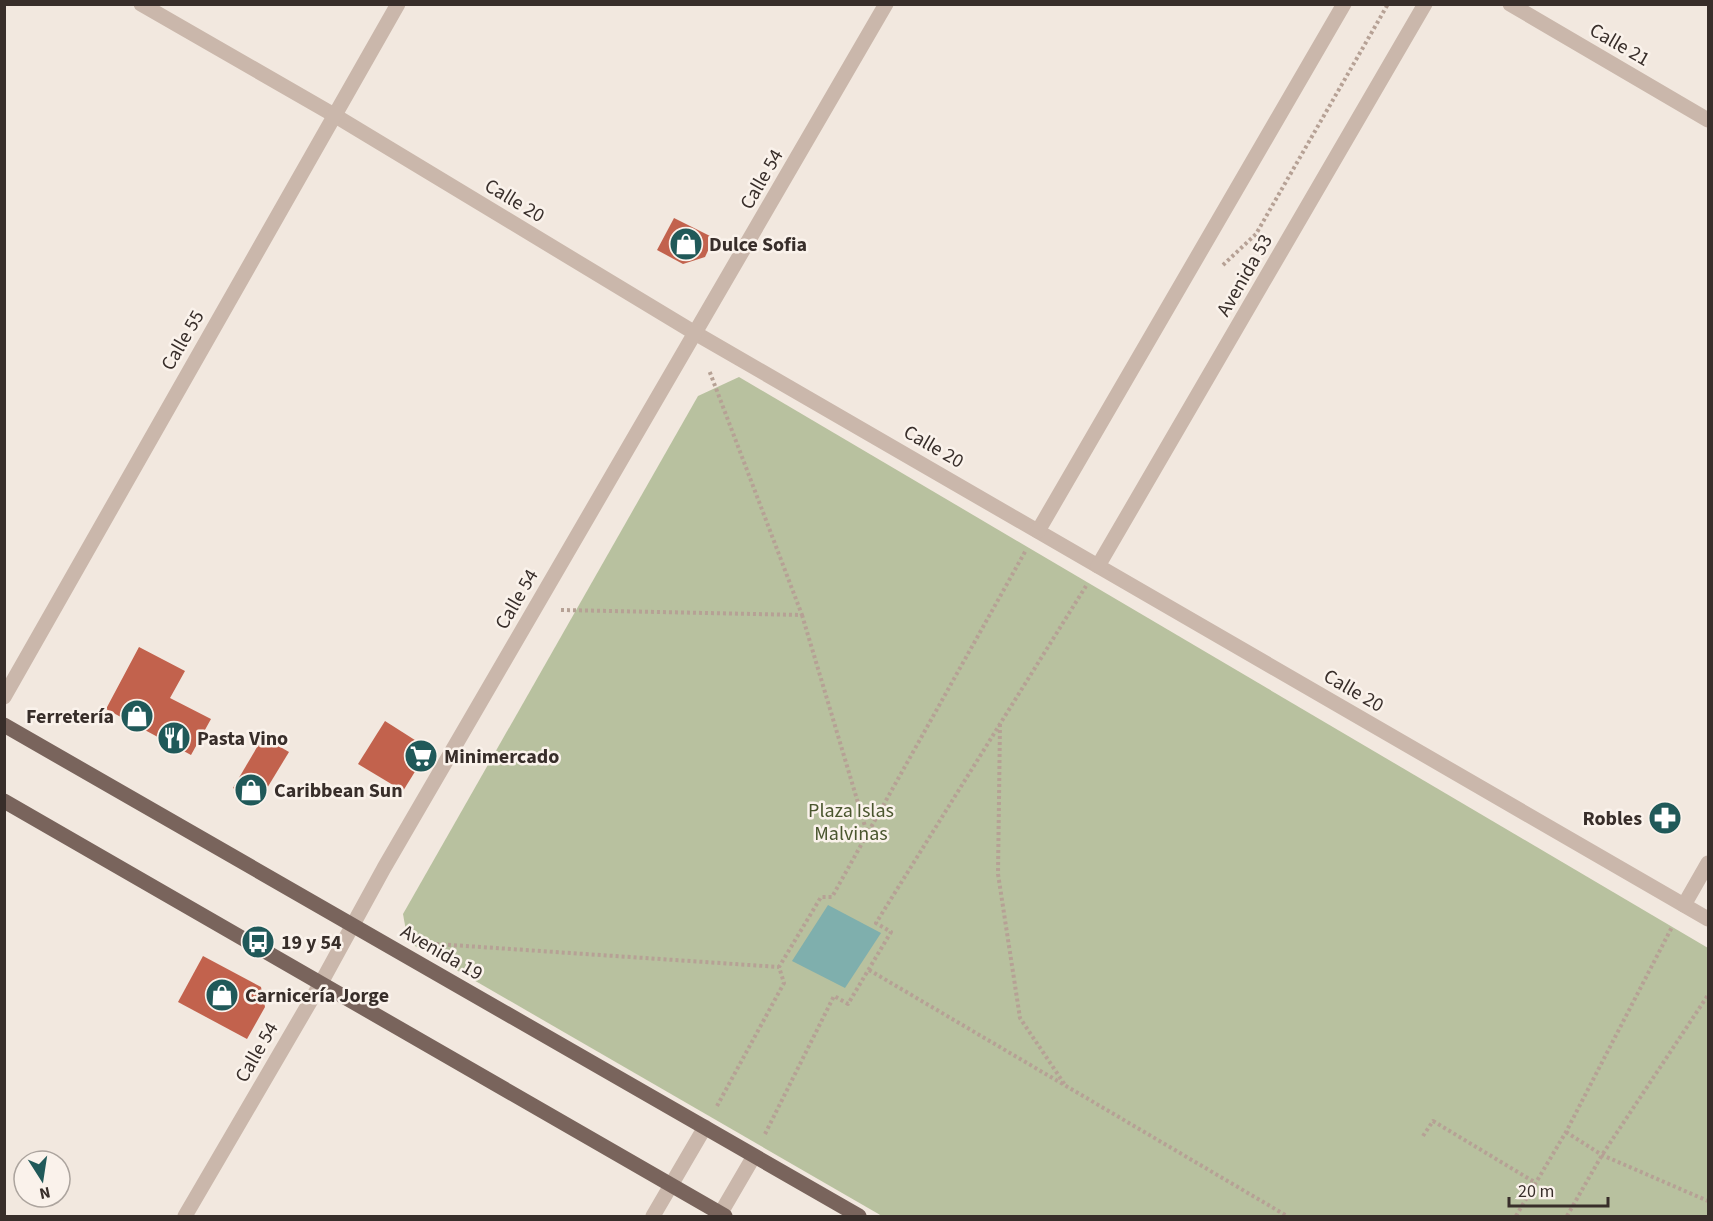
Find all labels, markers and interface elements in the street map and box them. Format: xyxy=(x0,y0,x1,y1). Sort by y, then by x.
street label: Calle 21 xyxy=(1584,16,1655,73)
street label: Calle 54 xyxy=(733,144,790,215)
street label: Calle 20 xyxy=(479,172,550,230)
shop icon: Dulce Sofia xyxy=(668,226,704,262)
street label: Avenida 53 xyxy=(1210,229,1280,322)
place label: Dulce Sofia xyxy=(709,231,807,259)
street label: Calle 55 xyxy=(154,305,211,376)
street label: Calle 20 xyxy=(898,418,969,475)
street label: Calle 54 xyxy=(488,564,545,635)
street label: Calle 20 xyxy=(1318,662,1389,719)
shop icon: Ferretería xyxy=(119,698,155,734)
place label: Ferretería xyxy=(26,703,114,731)
restaurant icon: Pasta Vino xyxy=(156,720,192,756)
place label: Pasta Vino xyxy=(197,725,288,753)
supermarket icon: Minimercado xyxy=(403,738,439,774)
place label: Minimercado xyxy=(444,743,559,771)
shop icon: Caribbean Sun xyxy=(233,772,269,808)
place label: Caribbean Sun xyxy=(274,777,403,805)
park label: Plaza Islas Malvinas xyxy=(808,797,894,848)
pharmacy icon: Robles xyxy=(1647,800,1683,836)
place label: Robles xyxy=(1582,805,1642,833)
street label: Avenida 19 xyxy=(395,918,488,988)
bus stop icon: 19 y 54 xyxy=(240,924,276,960)
place label: 19 y 54 xyxy=(281,929,342,957)
shop icon: Carnicería Jorge xyxy=(204,977,240,1013)
place label: Carnicería Jorge xyxy=(245,982,389,1010)
street label: Calle 54 xyxy=(228,1017,285,1088)
north arrow xyxy=(12,1149,72,1209)
scale bar xyxy=(1509,1170,1608,1208)
text: 20 m xyxy=(1518,1179,1554,1204)
text: N xyxy=(37,1181,52,1205)

